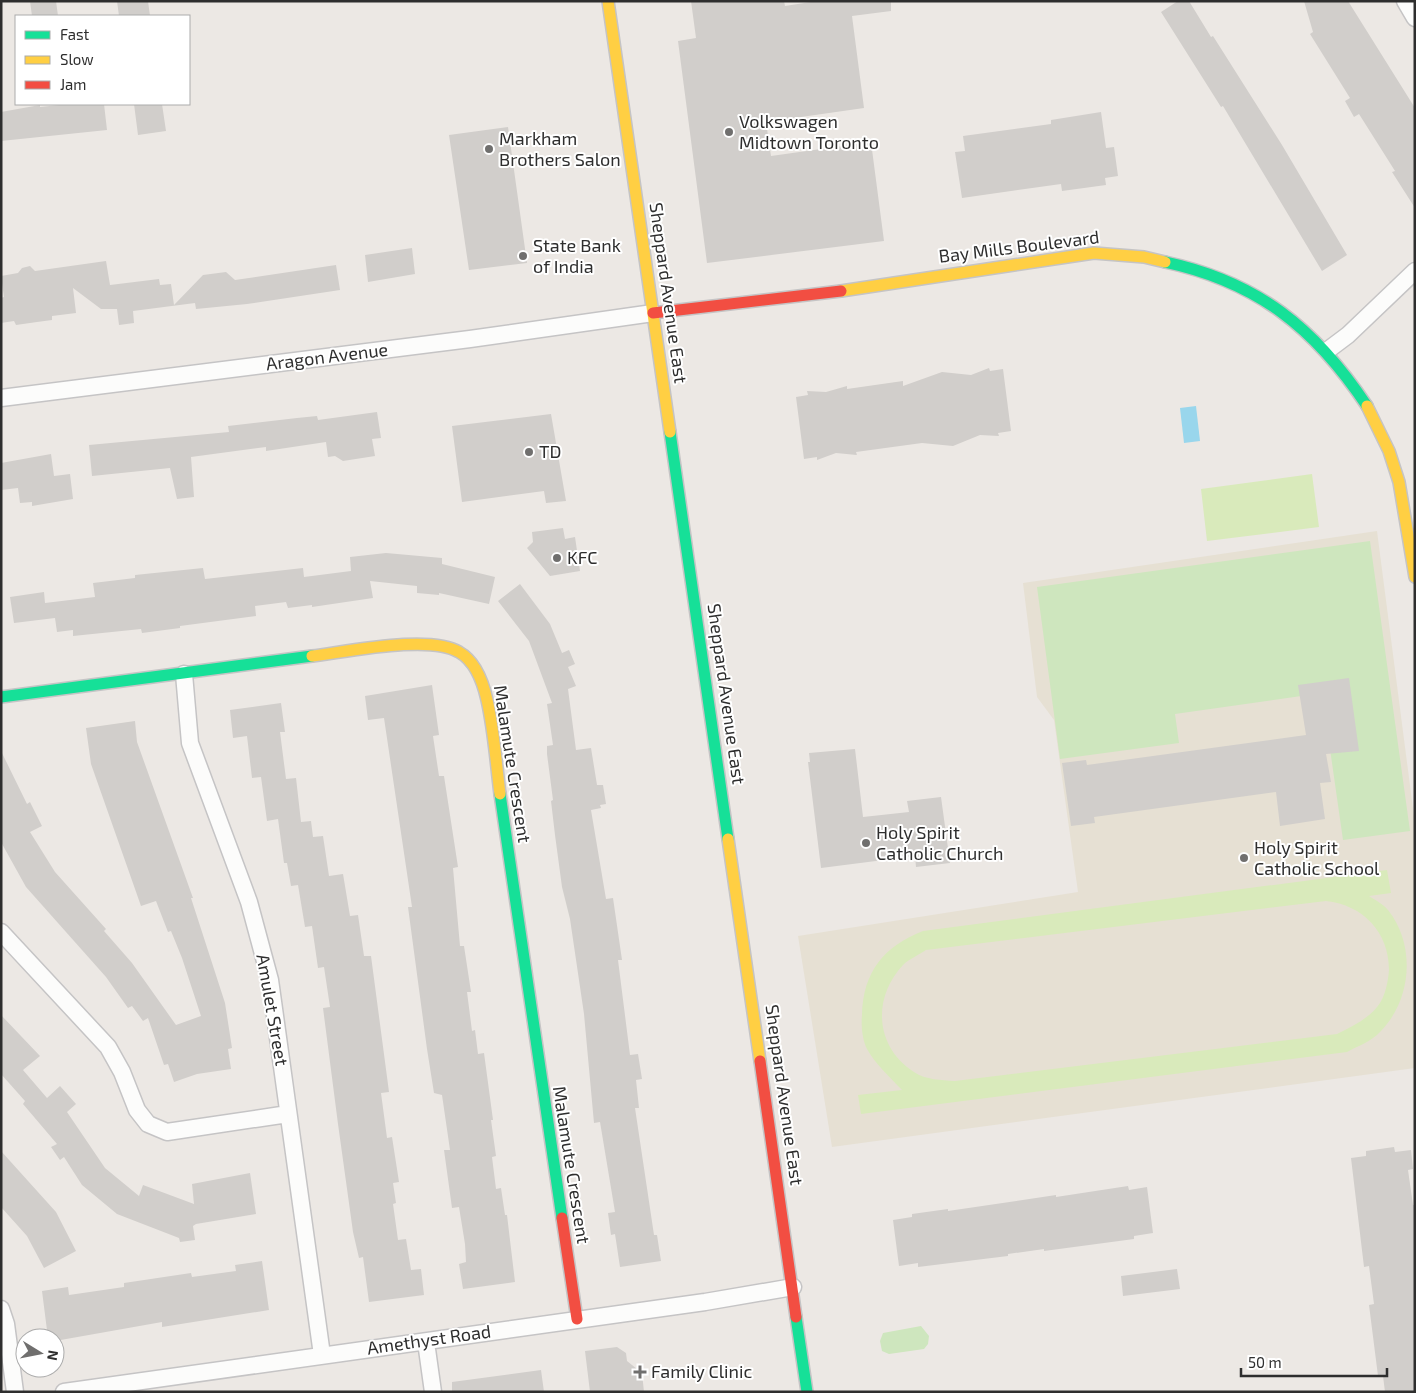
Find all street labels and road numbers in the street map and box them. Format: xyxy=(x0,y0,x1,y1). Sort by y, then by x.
street label: Sheppard Avenue East xyxy=(645,201,693,385)
street label: Bay Mills Boulevard xyxy=(937,225,1100,267)
street label: Aragon Avenue xyxy=(265,338,389,374)
street label: Sheppard Avenue East xyxy=(703,602,751,786)
street label: Malamute Crescent xyxy=(490,684,536,844)
street label: Amulet Street xyxy=(252,952,294,1068)
street label: Sheppard Avenue East xyxy=(761,1003,809,1187)
street label: Malamute Crescent xyxy=(549,1085,595,1245)
street label: Amethyst Road xyxy=(365,1319,492,1359)

